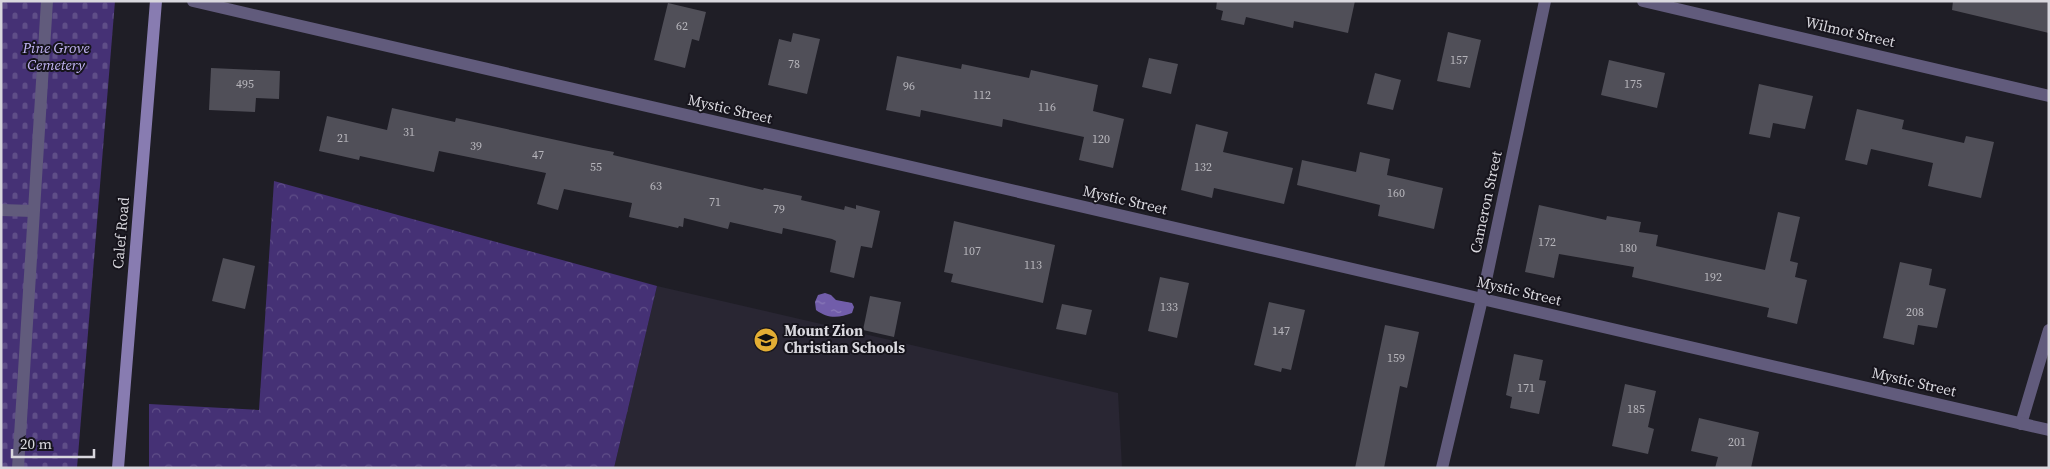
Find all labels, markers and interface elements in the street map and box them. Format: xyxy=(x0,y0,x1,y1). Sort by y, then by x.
street label: Wilmot Street xyxy=(1803,11,1897,52)
house number: 62 xyxy=(676,18,688,34)
park label: Pine Grove Cemetery xyxy=(21,37,90,75)
house number: 157 xyxy=(1450,52,1468,68)
house number: 78 xyxy=(788,56,800,72)
house number: 495 xyxy=(236,76,254,92)
house number: 175 xyxy=(1624,76,1642,92)
house number: 96 xyxy=(903,78,915,94)
house number: 112 xyxy=(973,87,991,103)
street label: Mystic Street xyxy=(686,89,775,128)
house number: 116 xyxy=(1038,99,1056,115)
house number: 31 xyxy=(403,124,415,140)
house number: 21 xyxy=(337,130,349,146)
house number: 120 xyxy=(1092,131,1110,147)
house number: 39 xyxy=(470,138,482,154)
house number: 47 xyxy=(532,147,544,163)
street label: Cameron Street xyxy=(1464,149,1507,255)
house number: 55 xyxy=(590,159,602,175)
house number: 132 xyxy=(1194,159,1212,175)
house number: 63 xyxy=(650,178,662,194)
street label: Mystic Street xyxy=(1081,180,1170,219)
house number: 160 xyxy=(1387,185,1405,201)
house number: 71 xyxy=(709,194,721,210)
street label: Calef Road xyxy=(107,196,134,270)
house number: 79 xyxy=(773,201,785,217)
house number: 172 xyxy=(1538,234,1556,250)
house number: 180 xyxy=(1619,240,1637,256)
house number: 107 xyxy=(963,243,981,259)
house number: 113 xyxy=(1024,257,1042,273)
house number: 192 xyxy=(1704,269,1722,285)
street label: Mystic Street xyxy=(1475,271,1564,310)
house number: 133 xyxy=(1160,299,1178,315)
house number: 208 xyxy=(1906,304,1924,320)
place label: Mount Zion Christian Schools xyxy=(784,320,905,358)
house number: 147 xyxy=(1272,323,1290,339)
school or university icon: Mount Zion Christian Schools xyxy=(753,327,779,353)
house number: 159 xyxy=(1387,350,1405,366)
street label: Mystic Street xyxy=(1870,362,1959,401)
house number: 171 xyxy=(1517,380,1535,396)
house number: 185 xyxy=(1627,401,1645,417)
scale bar xyxy=(12,426,95,458)
text: 20 m xyxy=(20,433,52,454)
house number: 201 xyxy=(1728,434,1746,450)

